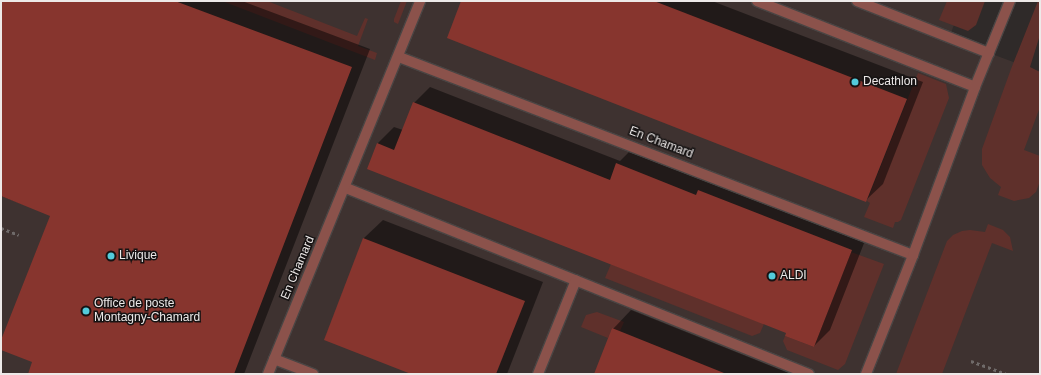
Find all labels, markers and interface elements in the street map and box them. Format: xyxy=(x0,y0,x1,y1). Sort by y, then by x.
place label: Decathlon xyxy=(863,75,917,89)
marker: Decathlon xyxy=(850,77,860,87)
street label: En Chamard xyxy=(627,124,695,162)
street label: En Chamard xyxy=(278,234,318,302)
place label: Livique xyxy=(119,249,157,263)
marker: Livique xyxy=(106,251,116,261)
place label: ALDI xyxy=(780,269,807,283)
marker: ALDI xyxy=(767,271,777,281)
place label: Office de poste Montagny-Chamard xyxy=(94,297,200,325)
marker: Office de poste Montagny-Chamard xyxy=(81,306,91,316)

